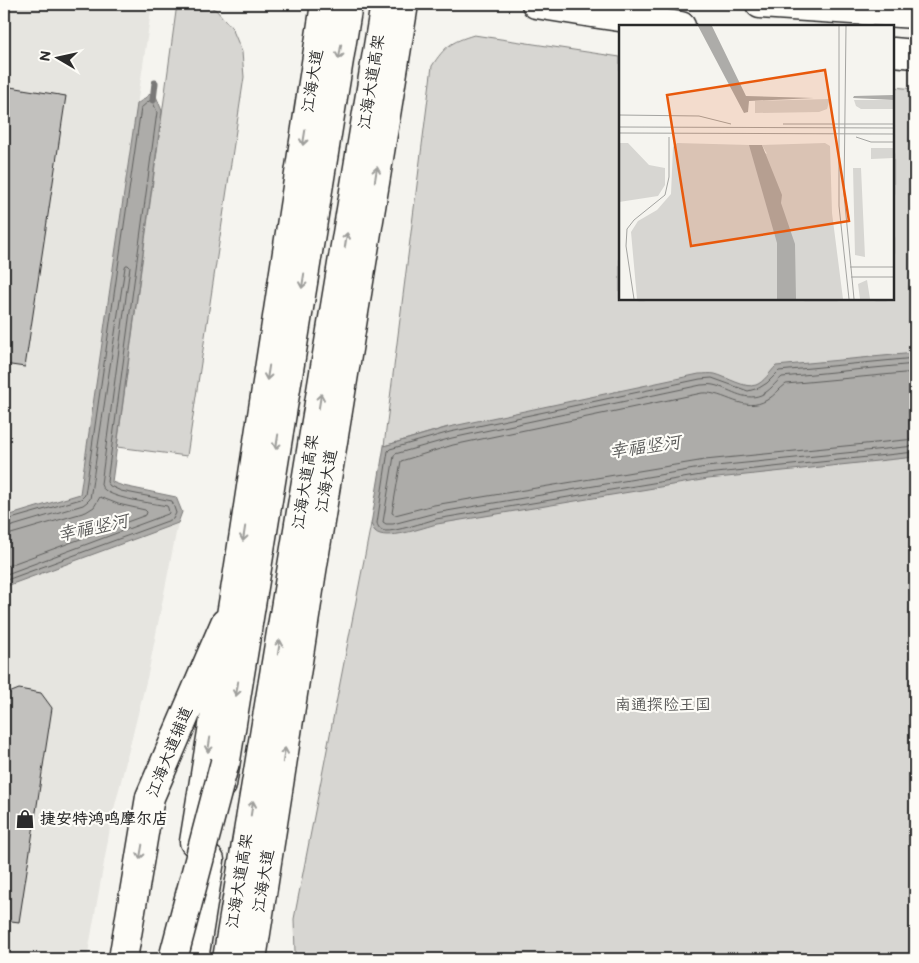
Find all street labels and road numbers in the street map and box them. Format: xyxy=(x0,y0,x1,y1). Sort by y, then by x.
street label: 江海大道高架 xyxy=(355,33,389,131)
street label: 江海大道 xyxy=(299,48,327,114)
street label: 江海大道高架 xyxy=(289,433,323,531)
street label: 江海大道 xyxy=(313,448,341,514)
street label: 江海大道辅道 xyxy=(143,704,197,800)
street label: 江海大道高架 xyxy=(223,832,257,930)
street label: 江海大道 xyxy=(250,848,278,914)

